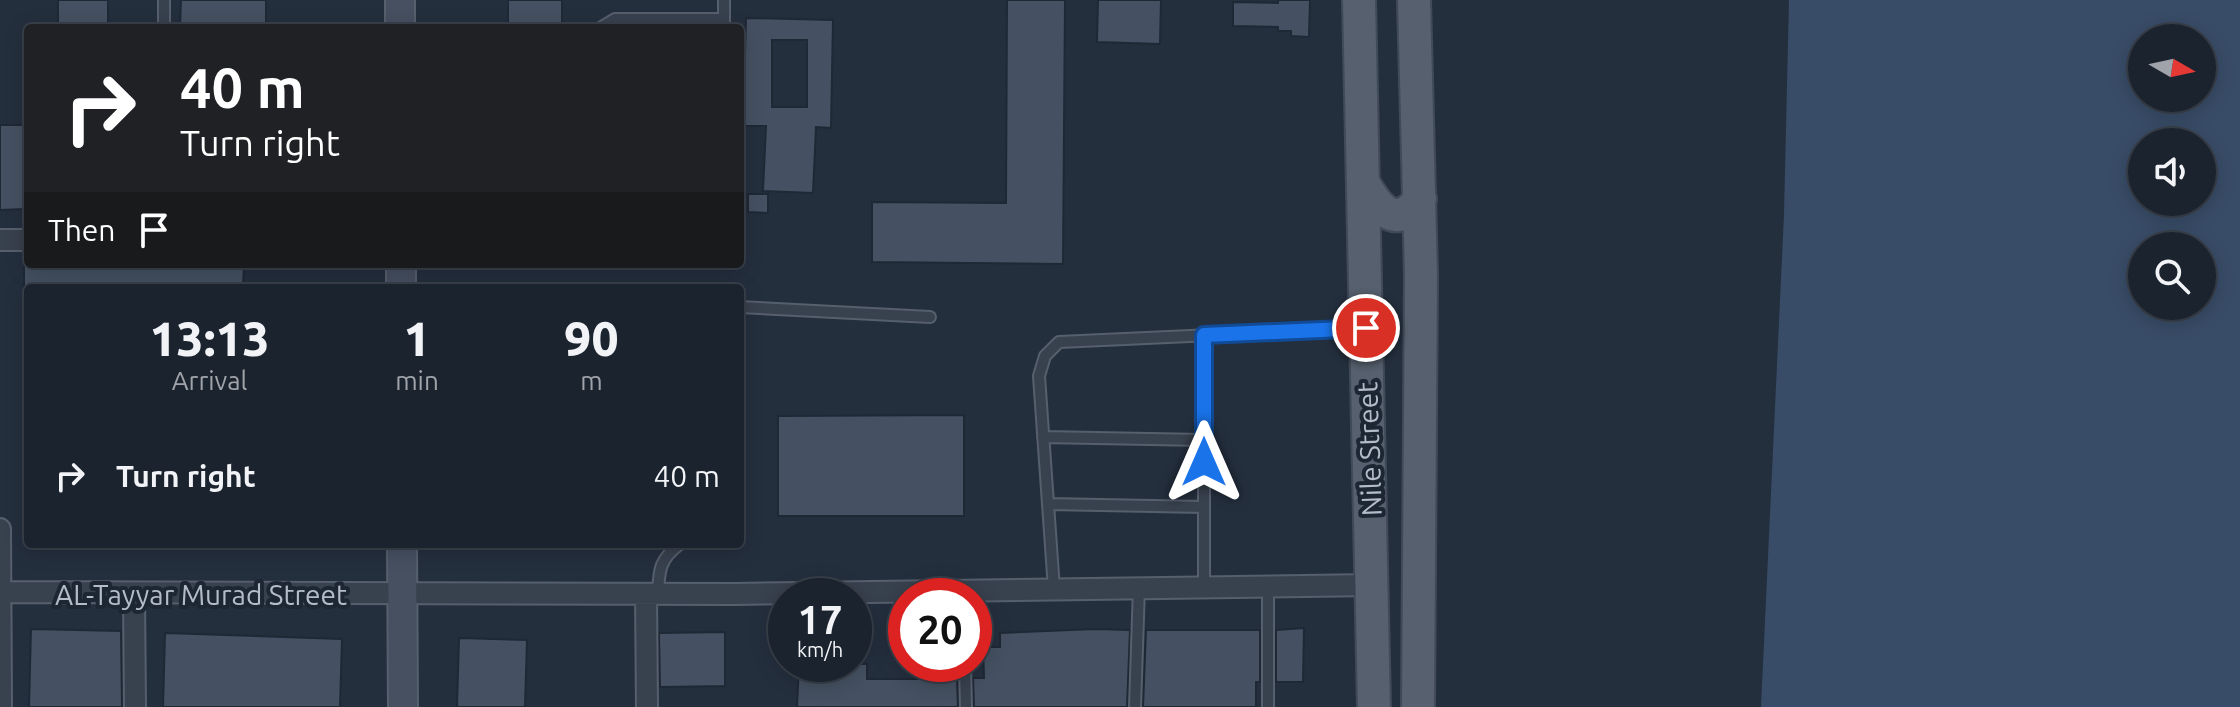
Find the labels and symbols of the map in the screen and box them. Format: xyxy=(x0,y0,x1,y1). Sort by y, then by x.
north arrow xyxy=(2128,24,2216,112)
pin xyxy=(1332,294,1400,362)
street label: Nile Street xyxy=(1351,381,1387,517)
position arrow xyxy=(1162,420,1246,504)
speed limit sign: 20 xyxy=(888,578,992,682)
street label: AL-Tayyar Murad Street xyxy=(55,579,347,610)

